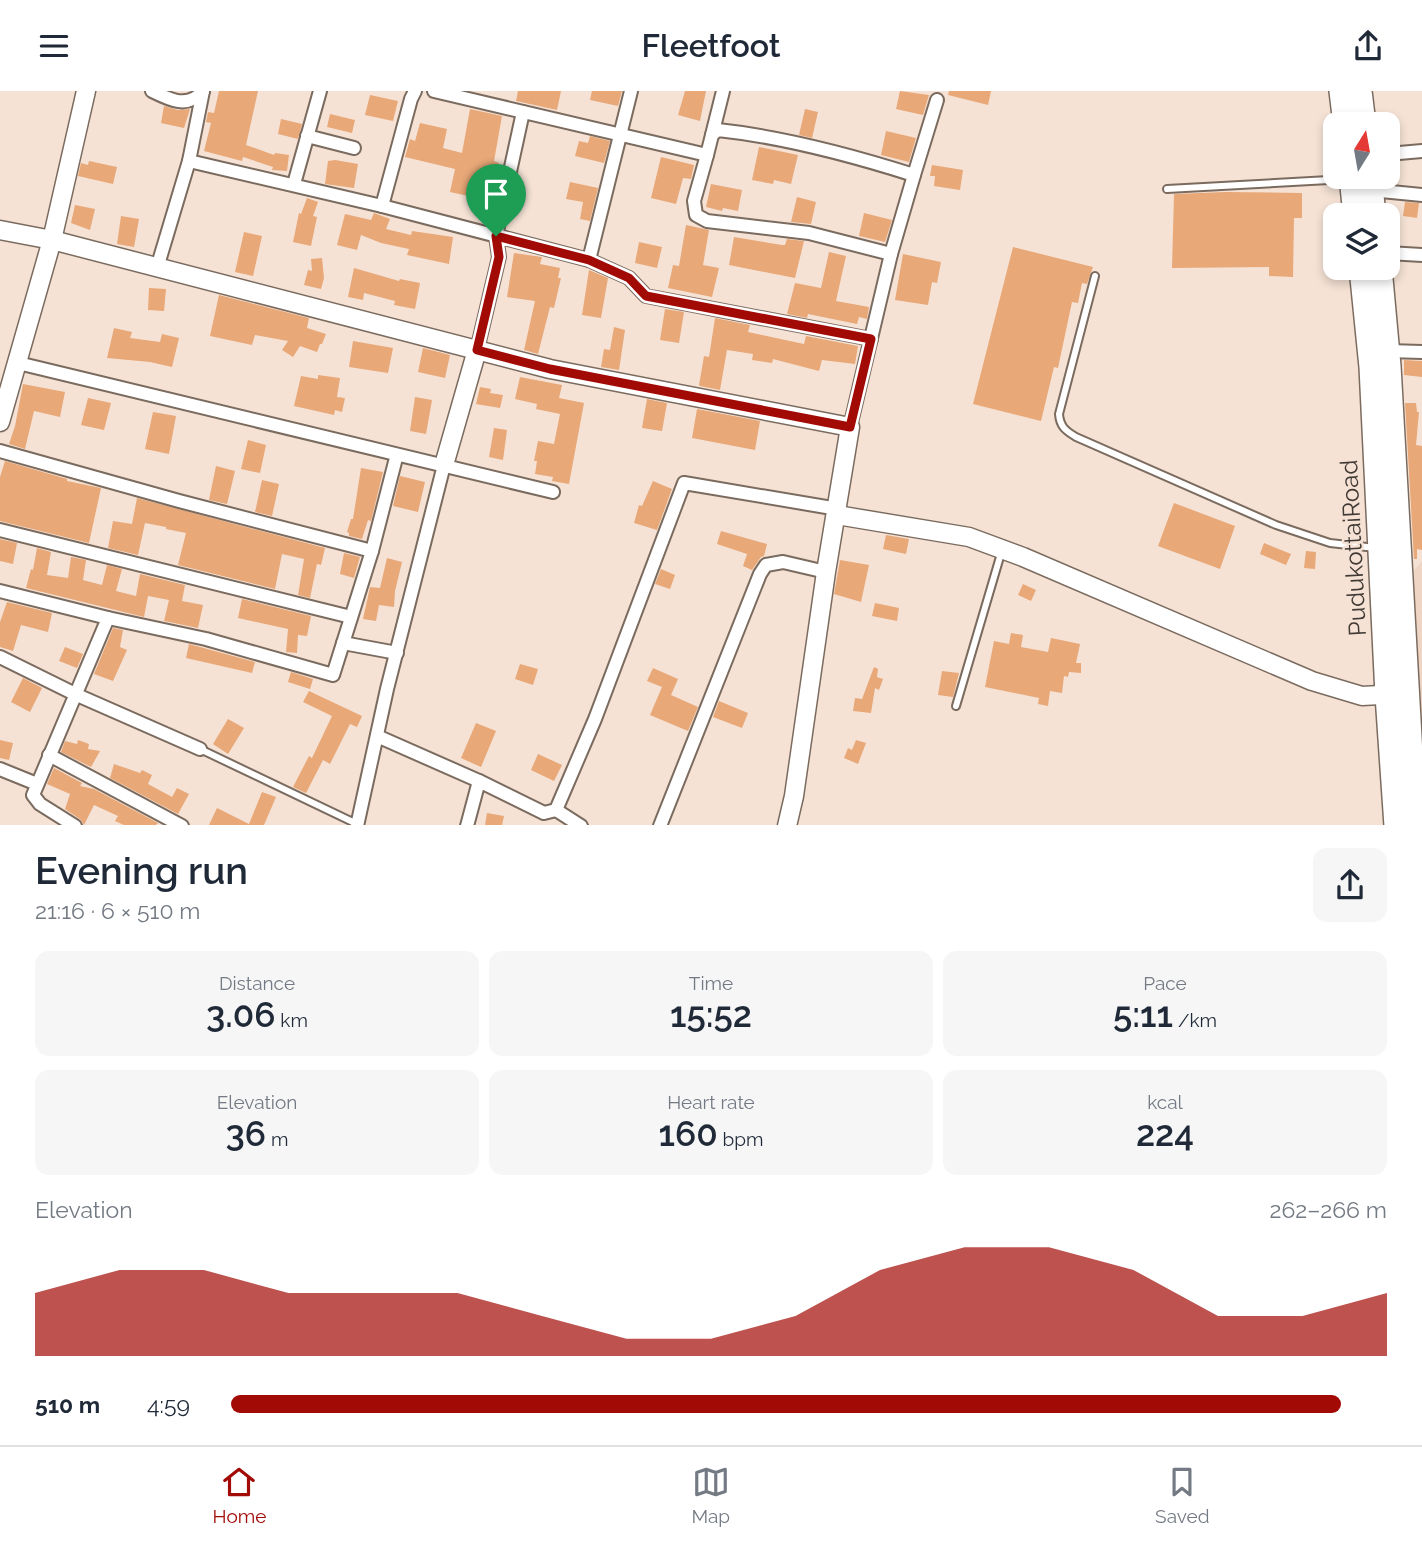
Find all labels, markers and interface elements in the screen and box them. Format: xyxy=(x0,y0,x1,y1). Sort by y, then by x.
icon: menu xyxy=(35,27,73,65)
text: Fleetfoot xyxy=(642,27,780,64)
icon: share xyxy=(1349,27,1387,65)
north arrow xyxy=(1323,112,1400,189)
map controls xyxy=(1323,112,1400,280)
pin xyxy=(466,164,526,236)
icon: arrive xyxy=(477,175,515,213)
button: layers xyxy=(1323,203,1400,280)
street label: PudukottaiRoad xyxy=(1334,459,1372,637)
text: Evening run xyxy=(35,848,248,893)
button: share xyxy=(1313,848,1387,922)
text: 21:16 · 6 × 510 m xyxy=(35,897,201,924)
text: Distance xyxy=(219,972,295,994)
text: Time xyxy=(689,972,733,994)
text: Pace xyxy=(1143,972,1187,994)
text: 3.06 xyxy=(206,994,276,1035)
text: 15:52 xyxy=(670,994,752,1035)
text: 5:11 xyxy=(1113,994,1173,1035)
text: km xyxy=(276,1009,308,1031)
text: /km xyxy=(1173,1009,1217,1031)
text: Elevation xyxy=(217,1091,297,1113)
text: Heart rate xyxy=(667,1091,755,1113)
text: kcal xyxy=(1147,1091,1183,1113)
text: 36 xyxy=(226,1113,266,1154)
text: 160 xyxy=(659,1113,718,1154)
text: 224 xyxy=(1136,1113,1194,1154)
text: m xyxy=(266,1128,288,1150)
text: bpm xyxy=(718,1128,764,1150)
text: Elevation xyxy=(35,1196,133,1223)
text: 262–266 m xyxy=(1269,1196,1387,1223)
text: 510 m xyxy=(35,1391,100,1418)
text: 4:59 xyxy=(147,1391,190,1418)
tab: Home xyxy=(213,1463,266,1527)
tab: Map xyxy=(691,1463,730,1527)
tab: Saved xyxy=(1155,1463,1209,1527)

